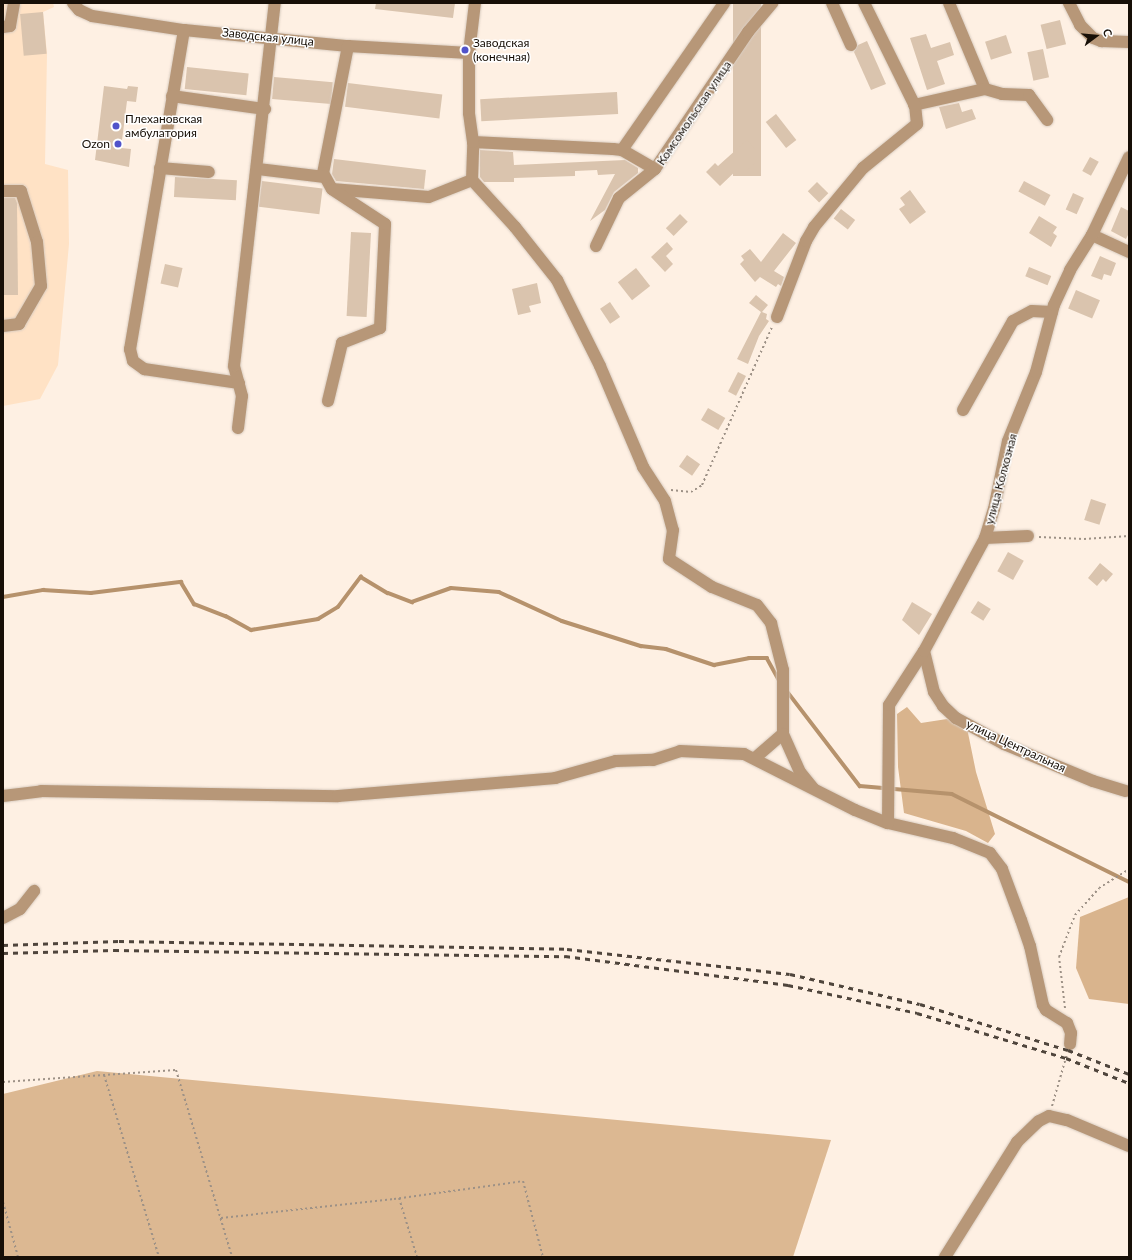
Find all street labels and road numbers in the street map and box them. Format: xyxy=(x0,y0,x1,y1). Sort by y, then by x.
street label: Заводская улица xyxy=(221,25,315,49)
street label: Комсомольская улица xyxy=(654,58,734,168)
street label: улица Колхозная xyxy=(982,432,1020,526)
street label: улица Центральная xyxy=(964,717,1068,775)

